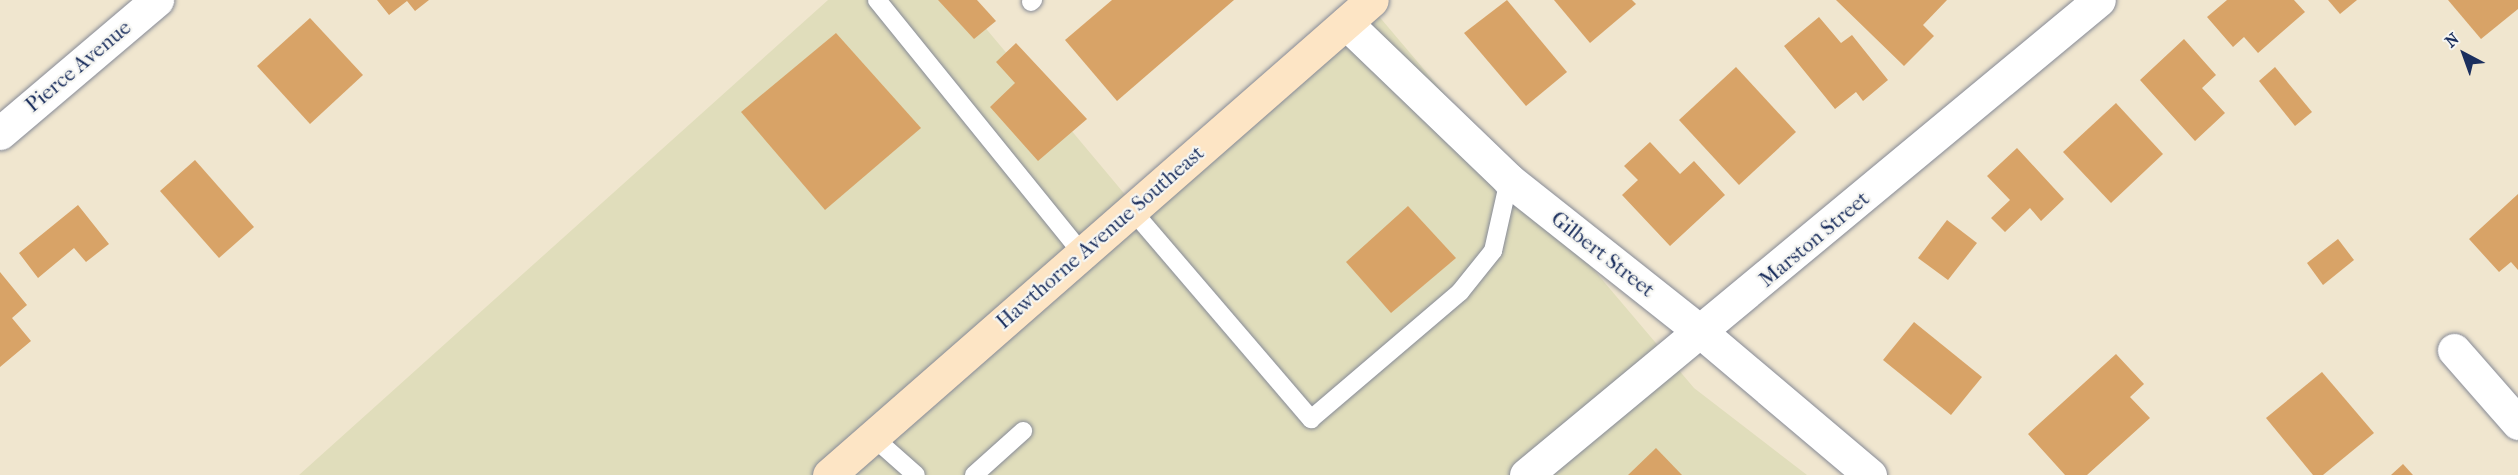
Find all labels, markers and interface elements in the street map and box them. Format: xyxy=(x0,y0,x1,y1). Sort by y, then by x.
street label: Pierce Avenue xyxy=(20,15,136,117)
north arrow xyxy=(2434,24,2494,84)
text: N xyxy=(2441,29,2463,51)
street label: Hawthorne Avenue Southeast xyxy=(991,140,1209,334)
street label: Marston Street xyxy=(1754,186,1874,292)
street label: Gilbert Street xyxy=(1546,206,1660,302)

